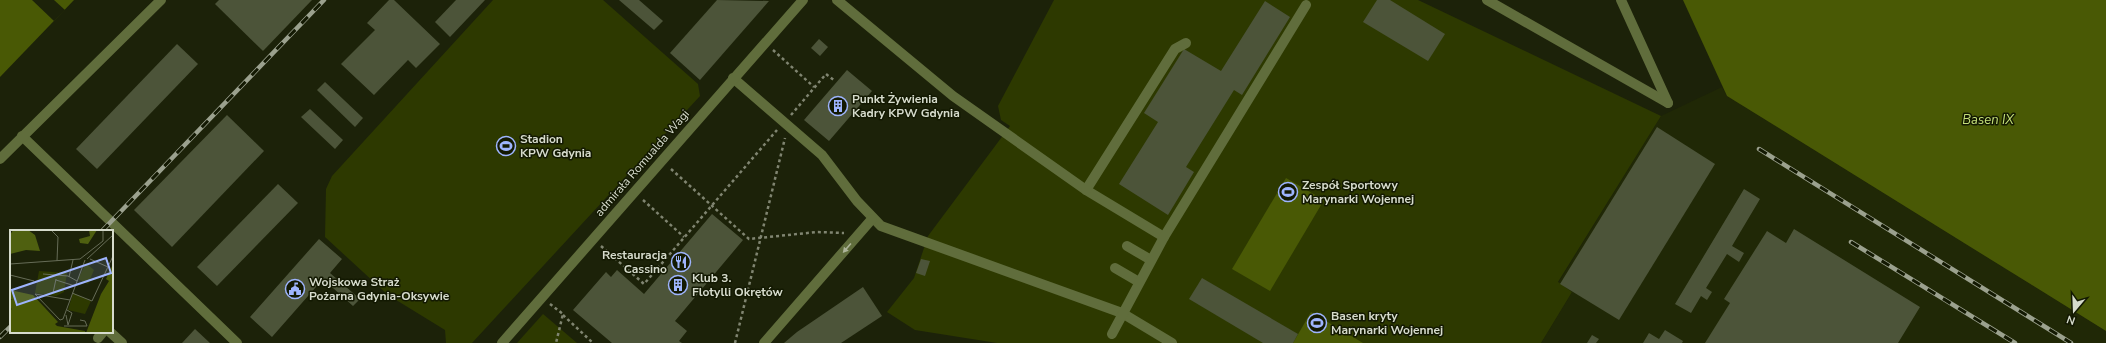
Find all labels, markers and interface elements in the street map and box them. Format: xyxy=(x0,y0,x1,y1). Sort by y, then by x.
place label: Punkt Żywienia Kadry KPW Gdynia xyxy=(852,91,960,121)
building icon: Punkt Żywienia Kadry KPW Gdynia xyxy=(827,95,849,117)
street label: admirała Romualda Wagi xyxy=(591,106,693,220)
water label: Basen IX xyxy=(1962,111,2015,129)
place label: Stadion KPW Gdynia xyxy=(520,131,591,161)
sports icon: Stadion KPW Gdynia xyxy=(495,135,517,157)
place label: Zespół Sportowy Marynarki Wojennej xyxy=(1302,177,1414,207)
sports icon: Zespół Sportowy Marynarki Wojennej xyxy=(1277,181,1299,203)
inset map xyxy=(10,230,113,333)
one-way arrow xyxy=(842,243,851,253)
place label: Restauracja Cassino xyxy=(602,247,667,277)
restaurant icon: Restauracja Cassino xyxy=(670,251,692,273)
place label: Klub 3. Flotylli Okrętów xyxy=(692,270,784,300)
place label: Wojskowa Straż Pożarna Gdynia-Oksywie xyxy=(309,274,450,304)
building icon: Klub 3. Flotylli Okrętów xyxy=(667,274,689,296)
public building icon: Wojskowa Straż Pożarna Gdynia-Oksywie xyxy=(284,278,306,300)
north arrow xyxy=(2054,291,2094,331)
place label: Basen kryty Marynarki Wojennej xyxy=(1331,308,1443,338)
sports icon: Basen kryty Marynarki Wojennej xyxy=(1306,312,1328,334)
text: N xyxy=(2065,312,2077,328)

